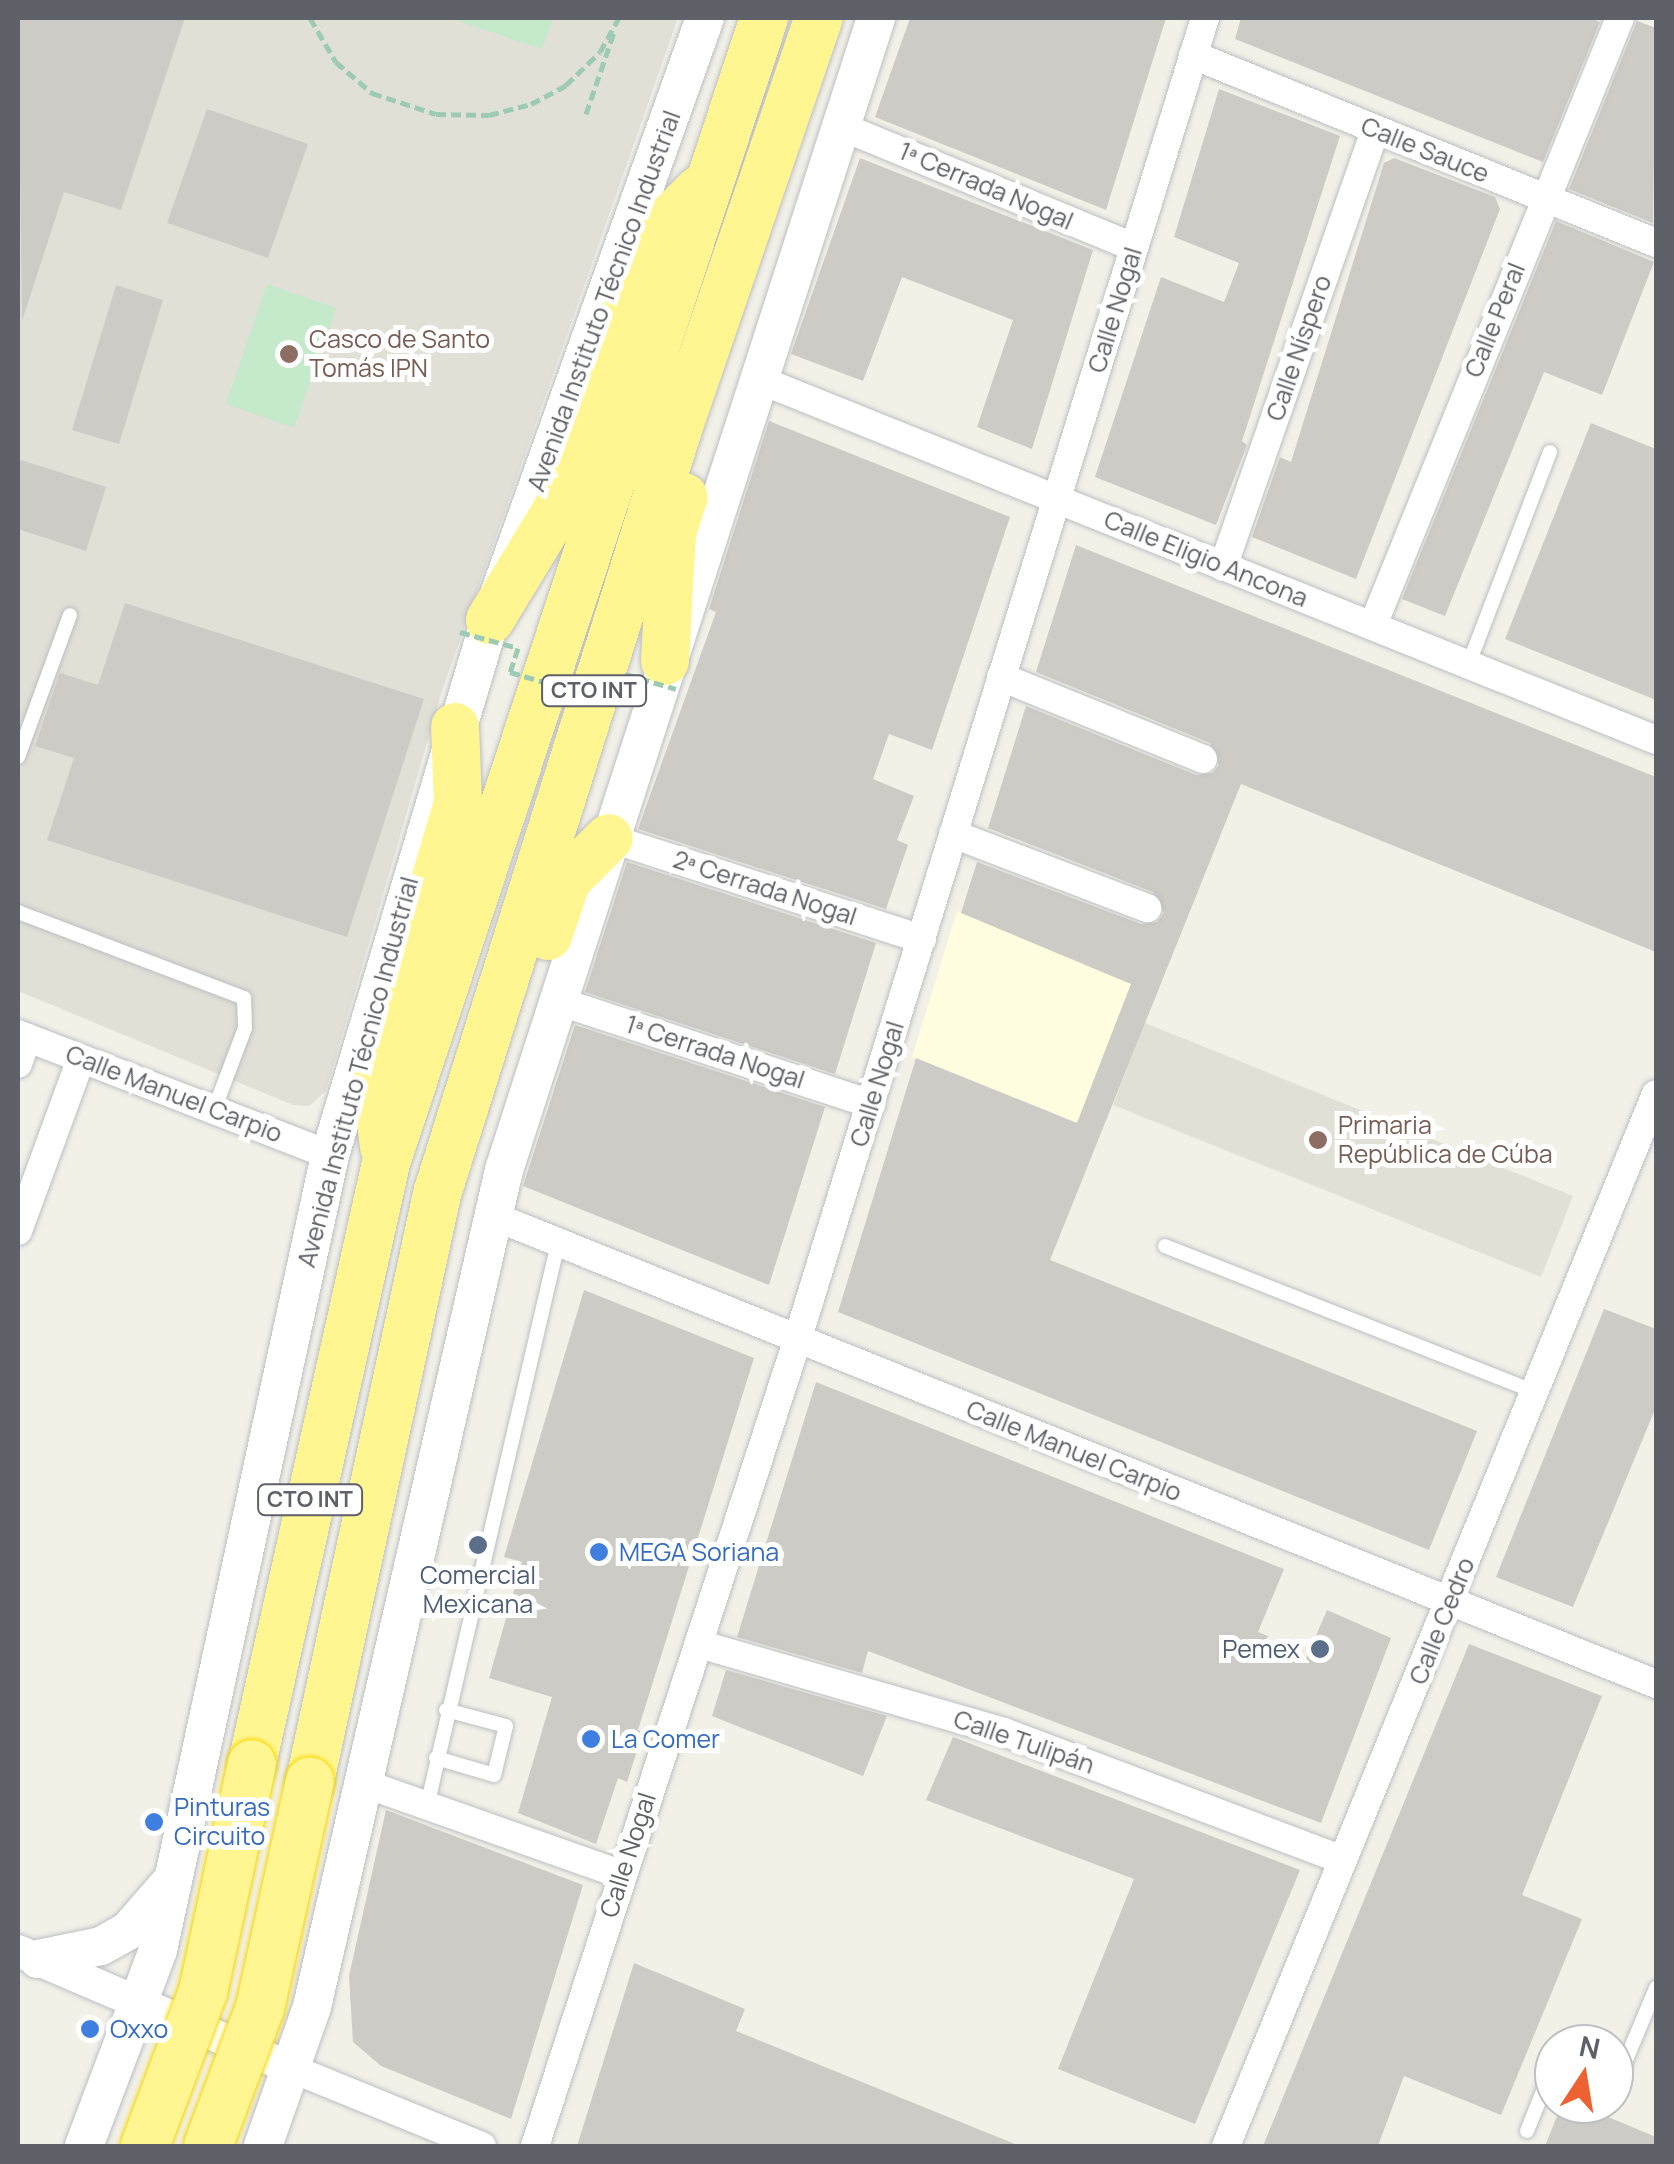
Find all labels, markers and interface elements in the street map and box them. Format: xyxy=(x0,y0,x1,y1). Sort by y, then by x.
street label: Avenida Instituto Técnico Industrial xyxy=(521,107,687,495)
street label: Calle Sauce xyxy=(1357,111,1493,189)
street label: 1ª Cerrada Nogal xyxy=(894,136,1078,236)
street label: Calle Nogal xyxy=(1082,244,1148,376)
street label: Calle Peral xyxy=(1458,258,1532,382)
street label: Calle Níspero xyxy=(1260,271,1338,425)
place label: Casco de Santo Tomás IPN xyxy=(309,325,490,384)
marker: Casco de Santo Tomás IPN xyxy=(278,343,300,365)
street label: Calle Eligio Ancona xyxy=(1100,504,1312,614)
road number: CTO INT xyxy=(539,674,649,708)
street label: 2ª Cerrada Nogal xyxy=(669,844,861,932)
street label: Avenida Instituto Técnico Industrial xyxy=(291,873,425,1271)
street label: 1ª Cerrada Nogal xyxy=(622,1009,808,1095)
street label: Calle Nogal xyxy=(844,1018,910,1150)
street label: Calle Manuel Carpio xyxy=(62,1039,286,1149)
place label: Primaria República de Cúba xyxy=(1338,1111,1553,1170)
marker: Primaria República de Cúba xyxy=(1307,1129,1329,1151)
street label: Calle Manuel Carpio xyxy=(962,1394,1186,1508)
road number: CTO INT xyxy=(255,1483,365,1517)
marker: Comercial Mexicana xyxy=(467,1534,489,1556)
place label: MEGA Soriana xyxy=(619,1537,779,1567)
marker: MEGA Soriana xyxy=(588,1541,610,1563)
street label: Calle Cedro xyxy=(1403,1553,1481,1689)
place label: Comercial Mexicana xyxy=(420,1561,536,1620)
place label: Pemex xyxy=(1222,1634,1300,1664)
marker: Pemex xyxy=(1309,1638,1331,1660)
street label: Calle Tulipán xyxy=(950,1704,1098,1780)
place label: La Comer xyxy=(611,1724,720,1754)
marker: La Comer xyxy=(580,1728,602,1750)
street label: Calle Nogal xyxy=(594,1789,662,1921)
place label: Pinturas Circuito xyxy=(174,1793,270,1852)
marker: Pinturas Circuito xyxy=(143,1811,165,1833)
place label: Oxxo xyxy=(110,2014,168,2044)
marker: Oxxo xyxy=(79,2018,101,2040)
north arrow xyxy=(1534,2024,1634,2124)
text: N xyxy=(1576,2026,1604,2067)

